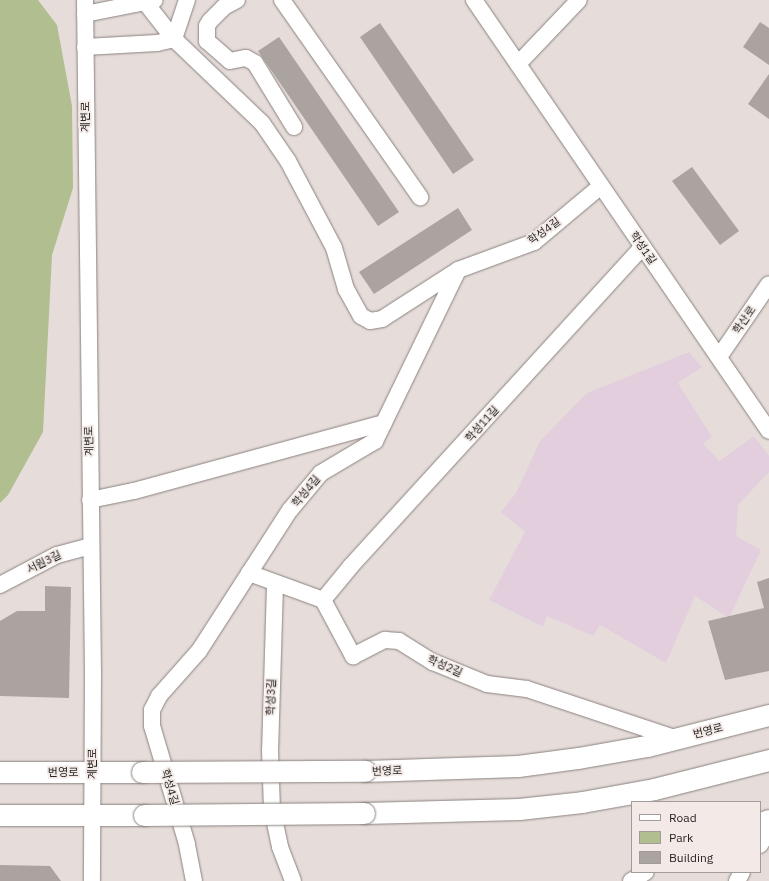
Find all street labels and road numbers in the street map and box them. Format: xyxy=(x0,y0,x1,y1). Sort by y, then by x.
street label: 계변로 xyxy=(78,102,92,132)
street label: 학성4길 xyxy=(525,215,563,247)
street label: 학성1길 xyxy=(627,229,659,267)
street label: 학산로 xyxy=(730,304,758,336)
street label: 학성11길 xyxy=(463,403,501,445)
street label: 계변로 xyxy=(82,426,96,456)
street label: 학성4길 xyxy=(289,473,323,509)
street label: 서원3길 xyxy=(24,548,64,576)
street label: 학성2길 xyxy=(425,652,465,680)
street label: 학성3길 xyxy=(264,678,278,716)
street label: 번영로 xyxy=(692,721,724,741)
street label: 계변로 xyxy=(85,749,99,779)
street label: 번영로 xyxy=(372,764,402,778)
street label: 번영로 xyxy=(48,765,78,779)
street label: 학성4길 xyxy=(159,767,181,807)

